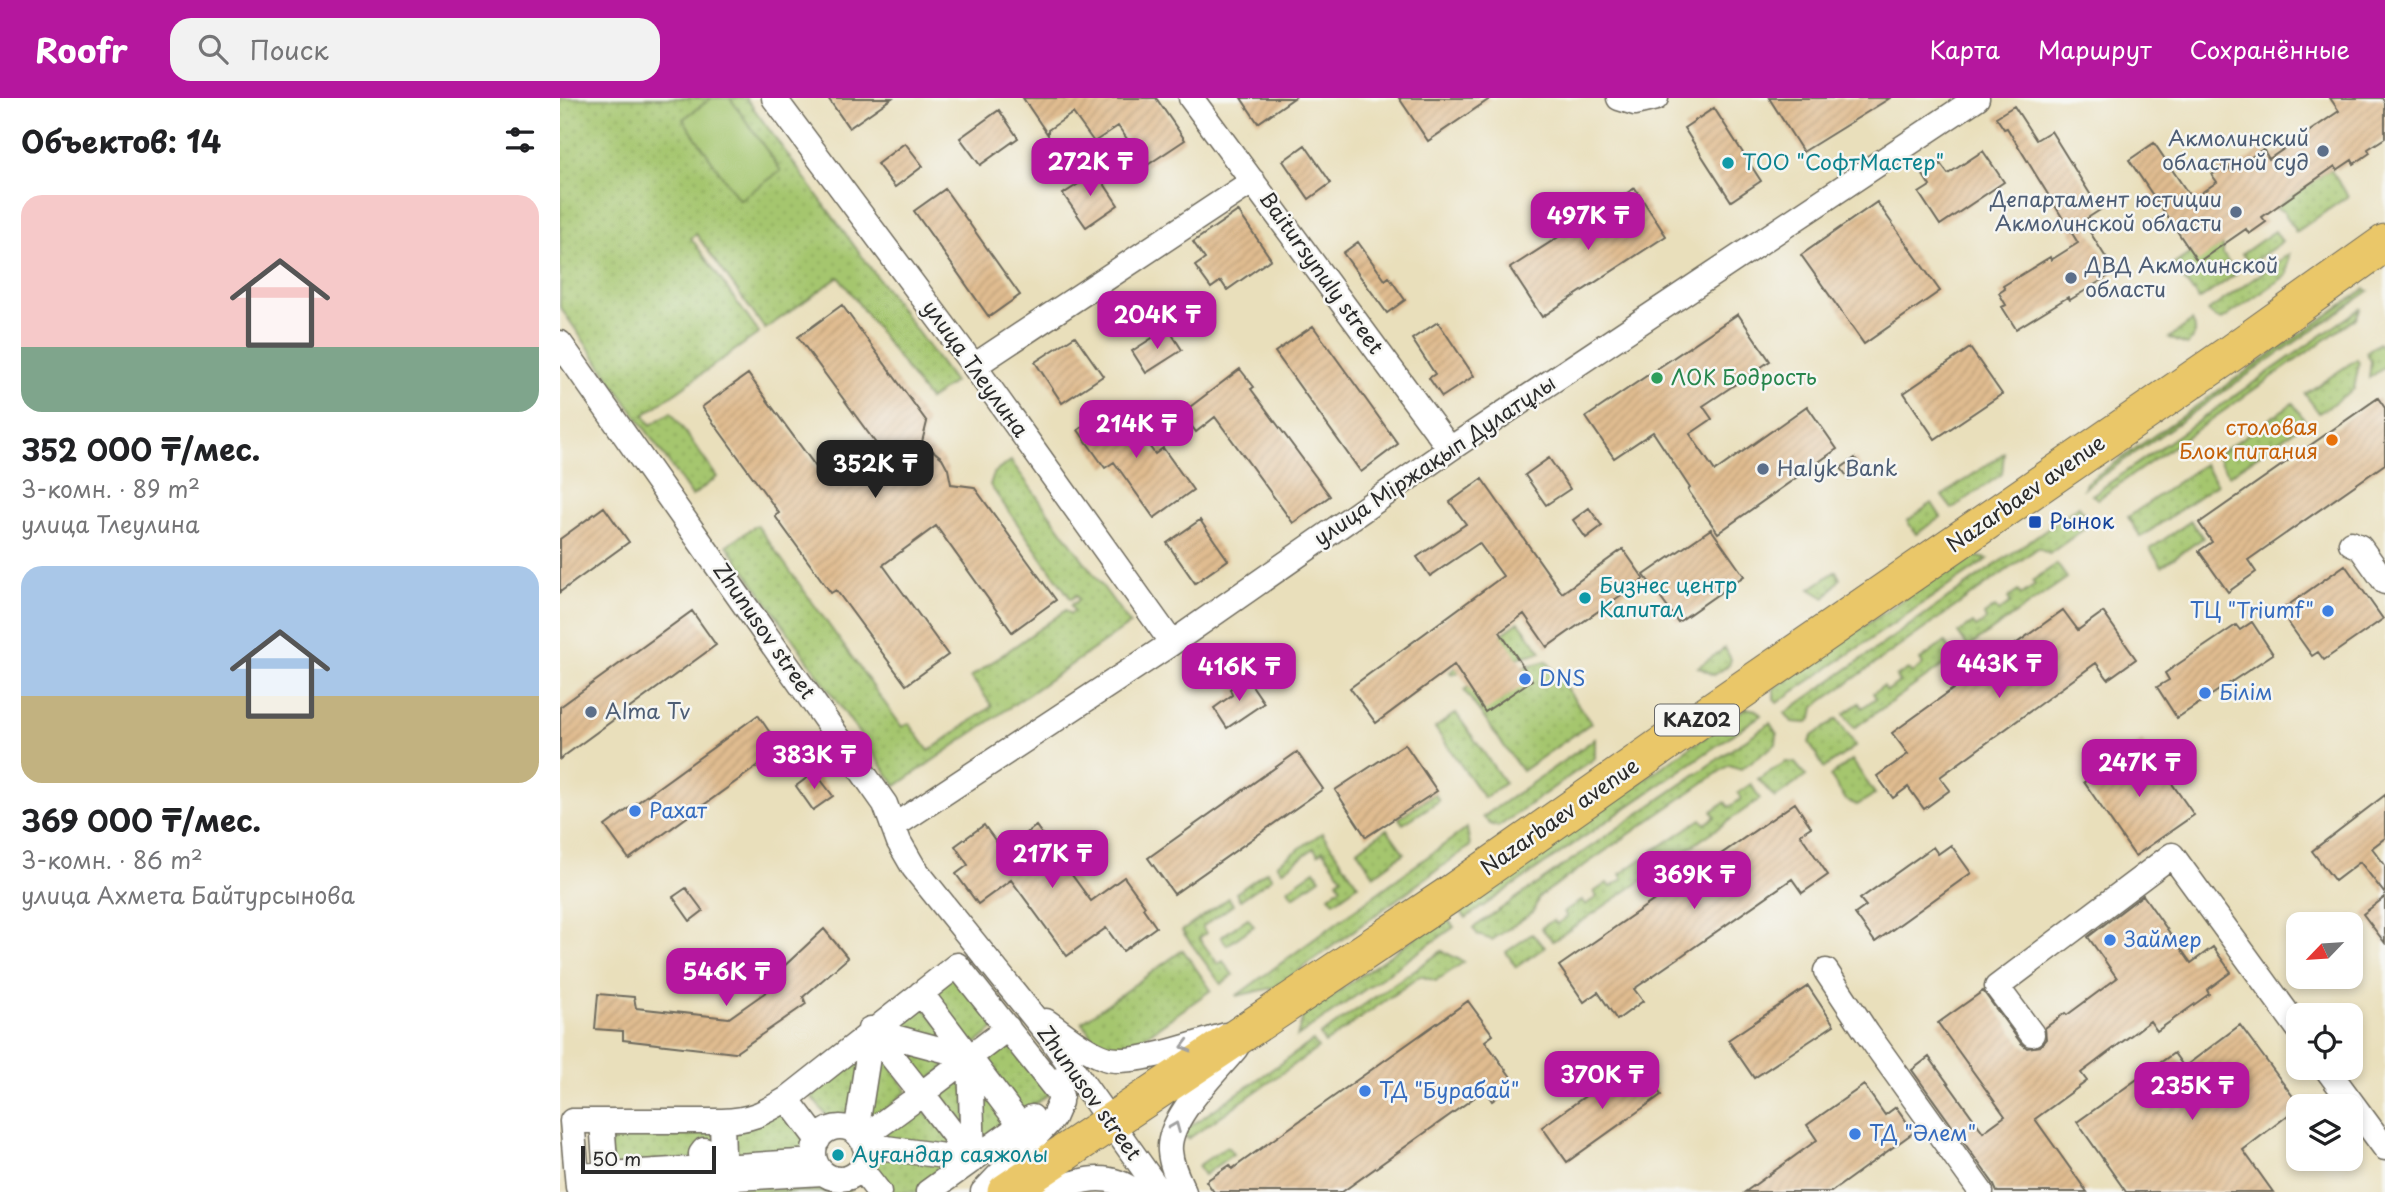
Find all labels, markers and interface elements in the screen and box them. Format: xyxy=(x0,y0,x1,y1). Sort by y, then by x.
search box xyxy=(170,18,660,81)
text: Roofr xyxy=(35,24,128,74)
icon: search xyxy=(194,30,232,68)
text: Поиск xyxy=(250,30,329,69)
text: Карта xyxy=(1929,31,2000,67)
text: Маршрут xyxy=(2038,31,2152,67)
text: Сохранённые xyxy=(2190,31,2350,67)
text: Объектов: 14 xyxy=(21,118,221,163)
icon: filters xyxy=(501,121,539,159)
place label: Акмолинский областной суд xyxy=(2162,121,2309,177)
pin: 272K ₸ xyxy=(1033,139,1147,198)
text: 272K ₸ xyxy=(1047,143,1133,178)
marker: Акмолинский областной суд xyxy=(2315,143,2331,159)
place label: ТОО "СофтМастер" xyxy=(1742,145,1944,177)
marker: ТОО "СофтМастер" xyxy=(1720,155,1736,171)
place label: Департамент юстиции Акмолинской области xyxy=(1989,182,2222,238)
street label: Baitursynuly street xyxy=(1252,184,1393,360)
pin: 497K ₸ xyxy=(1531,192,1645,252)
text: 497K ₸ xyxy=(1547,197,1629,232)
marker: Департамент юстиции Акмолинской области xyxy=(2228,204,2244,220)
icon: home xyxy=(217,240,343,366)
place label: ДВД Акмолинской области xyxy=(2084,248,2278,304)
marker: ДВД Акмолинской области xyxy=(2063,270,2079,286)
pin: 204K ₸ xyxy=(1100,292,1214,351)
street label: улица Тлеулина xyxy=(916,293,1038,444)
text: 204K ₸ xyxy=(1113,296,1201,331)
place label: ЛОК Бодрость xyxy=(1671,360,1817,392)
street label: улица Міржақып Дулатұлы xyxy=(1306,366,1561,553)
marker: ЛОК Бодрость xyxy=(1649,370,1665,386)
pin: 214K ₸ xyxy=(1079,400,1193,460)
text: 214K ₸ xyxy=(1095,405,1177,440)
place label: столовая Блок питания xyxy=(2179,410,2318,466)
text: 352 000 ₸/мес. xyxy=(21,426,260,471)
street label: Nazarbaev avenue xyxy=(1939,426,2111,559)
marker: столовая Блок питания xyxy=(2324,432,2340,448)
pin: 352K ₸ xyxy=(818,440,932,500)
text: 352K ₸ xyxy=(833,445,917,480)
place label: Halyk Bank xyxy=(1777,451,1898,483)
marker: Halyk Bank xyxy=(1755,461,1771,477)
text: 3-комн. · 89 m² xyxy=(21,471,200,506)
place label: Рынок xyxy=(2049,504,2115,536)
text: улица Тлеулина xyxy=(21,506,199,541)
marker: Рынок xyxy=(2027,514,2043,530)
street label: Zhunusov street xyxy=(707,555,825,705)
place label: Бизнес центр Капитал xyxy=(1599,568,1737,624)
marker: Бизнес центр Капитал xyxy=(1577,590,1593,606)
place label: ТЦ "Triumf" xyxy=(2190,593,2314,625)
marker: ТЦ "Triumf" xyxy=(2320,603,2336,619)
icon: home xyxy=(217,611,343,737)
pin: 443K ₸ xyxy=(1942,640,2056,700)
pin: 416K ₸ xyxy=(1182,644,1296,703)
text: 443K ₸ xyxy=(1957,645,2041,680)
text: 416K ₸ xyxy=(1198,648,1280,683)
place label: DNS xyxy=(1539,661,1586,693)
marker: DNS xyxy=(1517,671,1533,687)
place label: Білім xyxy=(2219,675,2273,707)
marker: Білім xyxy=(2197,685,2213,701)
place label: Alma Tv xyxy=(605,694,690,726)
marker: Alma Tv xyxy=(583,704,599,720)
road number: KАZ02 xyxy=(1655,705,1739,736)
pin: 383K ₸ xyxy=(757,732,871,791)
text: 383K ₸ xyxy=(772,736,856,771)
pin: 247K ₸ xyxy=(2082,740,2196,799)
text: 247K ₸ xyxy=(2098,744,2180,779)
street label: Nazarbaev avenue xyxy=(1473,749,1645,882)
place label: Рахат xyxy=(649,793,708,825)
text: 369 000 ₸/мес. xyxy=(21,797,261,842)
marker: Рахат xyxy=(627,803,643,819)
pin: 217K ₸ xyxy=(995,830,1109,890)
text: 217K ₸ xyxy=(1012,835,1092,870)
text: 3-комн. · 86 m² xyxy=(21,842,203,877)
pin: 369K ₸ xyxy=(1637,852,1751,911)
text: 369K ₸ xyxy=(1653,856,1735,891)
text: улица Ахмета Байтурсынова xyxy=(21,877,355,912)
north arrow xyxy=(2286,912,2362,989)
map controls xyxy=(2286,912,2363,1171)
place label: Займер xyxy=(2124,922,2202,954)
marker: Займер xyxy=(2102,932,2118,948)
pin: 546K ₸ xyxy=(669,948,783,1008)
text: 546K ₸ xyxy=(682,953,770,988)
button: locate xyxy=(2286,1003,2363,1080)
street label: Zhunusov street xyxy=(1031,1018,1151,1166)
one-way arrow xyxy=(1181,1038,1193,1052)
pin: 370K ₸ xyxy=(1545,1052,1659,1111)
text: 370K ₸ xyxy=(1560,1056,1644,1091)
pin: 235K ₸ xyxy=(2135,1062,2249,1122)
text: 235K ₸ xyxy=(2150,1067,2234,1102)
place label: ТД "Бурабай" xyxy=(1379,1073,1519,1105)
marker: ТД "Бурабай" xyxy=(1357,1083,1373,1099)
button: layers xyxy=(2286,1094,2363,1171)
place label: ТД "Әлем" xyxy=(1869,1116,1976,1148)
one-way arrow xyxy=(1167,1122,1181,1134)
marker: ТД "Әлем" xyxy=(1847,1126,1863,1142)
place label: Ауғандар саяжолы xyxy=(852,1137,1048,1169)
scale bar xyxy=(581,1143,716,1175)
text: 50 m xyxy=(592,1144,641,1172)
marker: Ауғандар саяжолы xyxy=(830,1147,846,1163)

